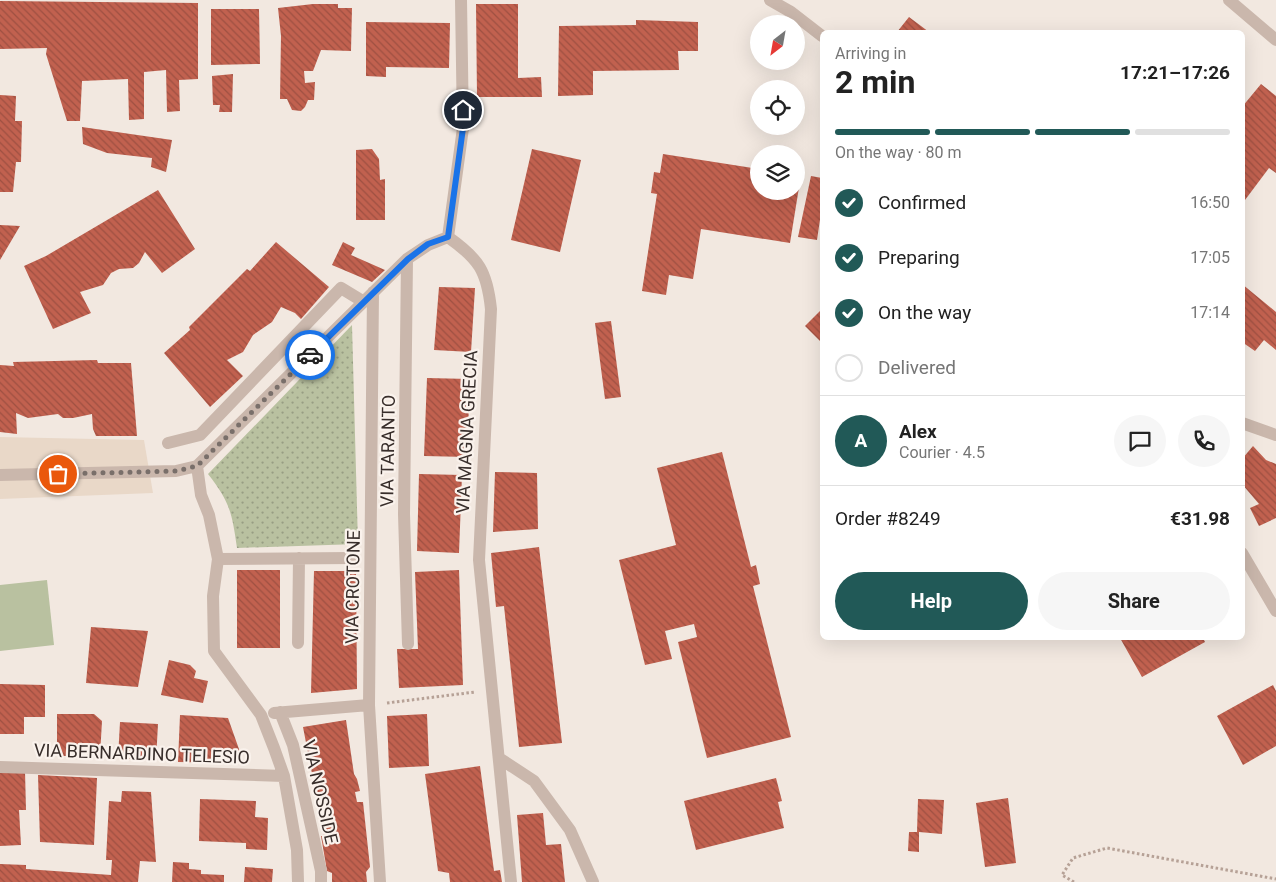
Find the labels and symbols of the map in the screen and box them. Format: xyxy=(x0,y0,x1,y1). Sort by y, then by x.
north arrow xyxy=(750,15,805,70)
pin xyxy=(442,89,484,131)
courier xyxy=(285,330,335,380)
street label: VIA MAGNA GRECIA xyxy=(452,349,481,514)
street label: VIA TARANTO xyxy=(376,395,399,507)
pin xyxy=(37,453,79,495)
street label: VIA CROTONE xyxy=(341,530,364,644)
street label: VIA NOSSIDE xyxy=(298,738,343,846)
street label: VIA BERNARDINO TELESIO xyxy=(34,739,250,768)

